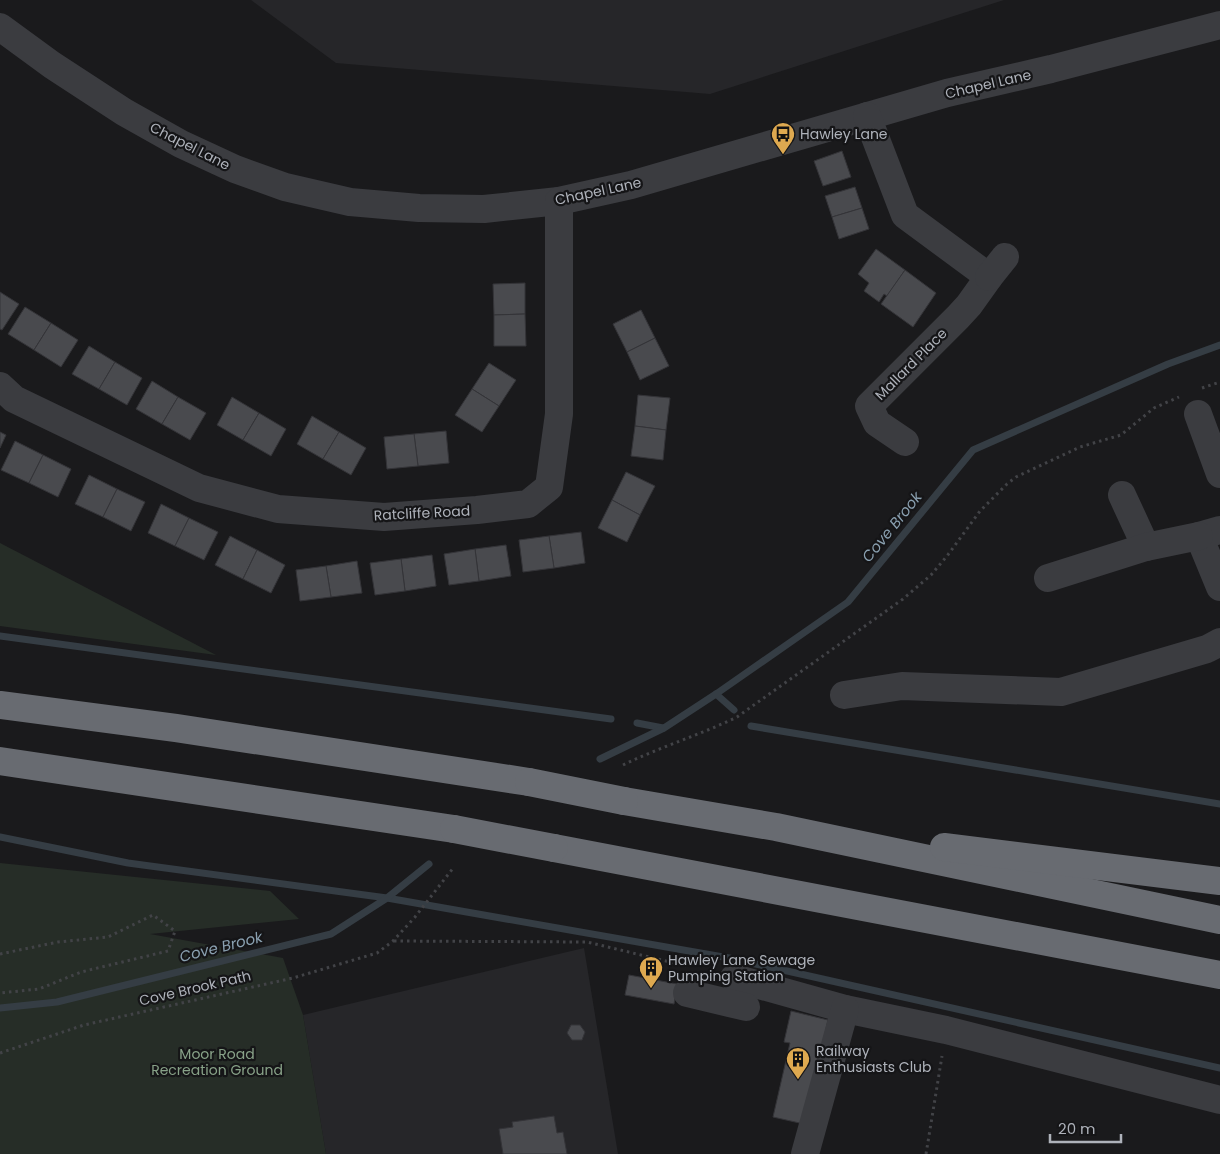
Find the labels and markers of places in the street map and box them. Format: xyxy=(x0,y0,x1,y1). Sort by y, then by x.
bus stop icon: Hawley Lane xyxy=(770,121,796,155)
place label: Hawley Lane xyxy=(800,124,888,144)
place label: Hawley Lane Sewage Pumping Station xyxy=(668,950,816,986)
building icon: Hawley Lane Sewage Pumping Station xyxy=(638,955,664,989)
place label: Railway Enthusiasts Club xyxy=(816,1041,932,1077)
building icon: Railway Enthusiasts Club xyxy=(785,1046,811,1080)

